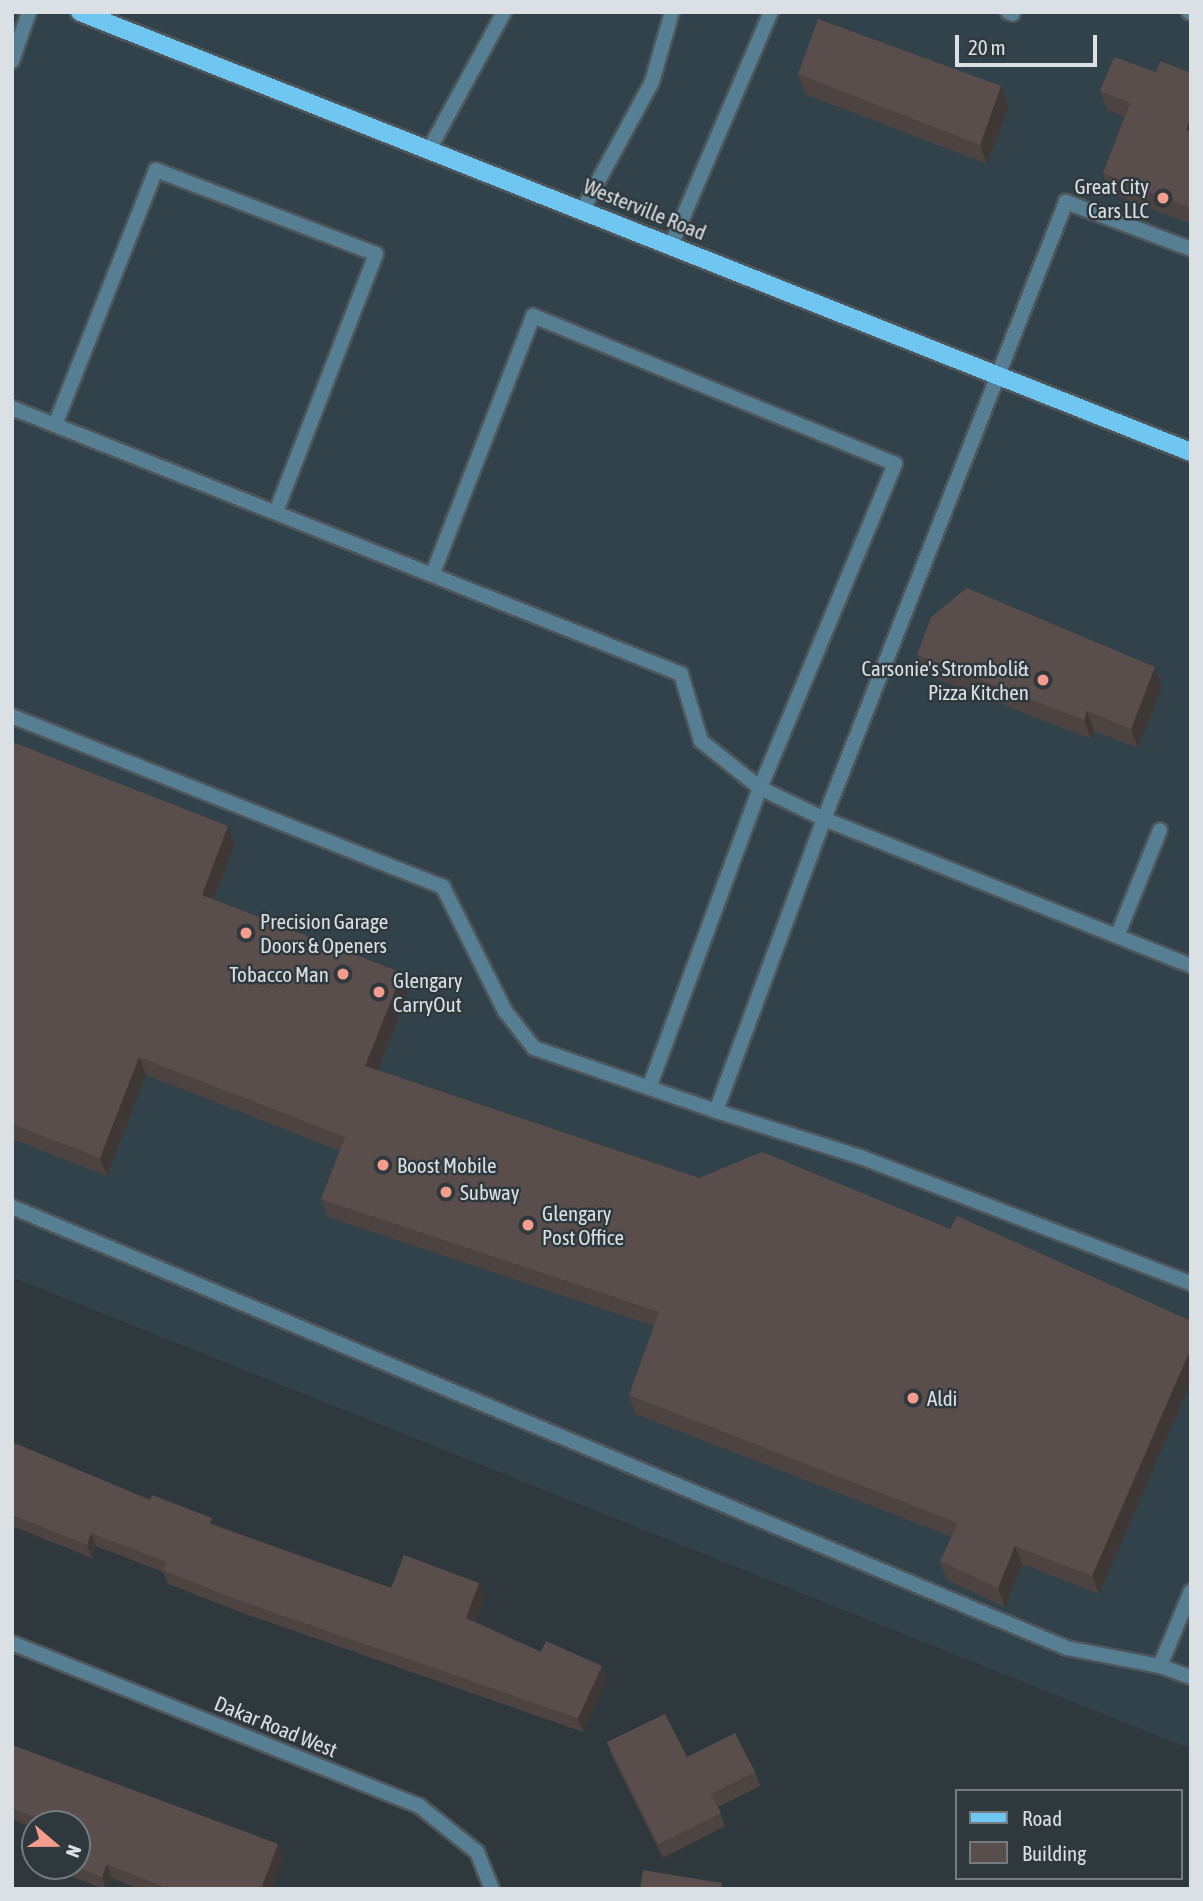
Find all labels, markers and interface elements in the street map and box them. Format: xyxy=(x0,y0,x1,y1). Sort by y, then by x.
scale bar xyxy=(958,21,1100,65)
text: 20 m xyxy=(968,35,1006,59)
street label: Westerville Road xyxy=(580,173,710,245)
place label: Great City Cars LLC xyxy=(1074,173,1149,223)
marker: Great City Cars LLC xyxy=(1155,190,1171,206)
place label: Carsonie's Stromboli& Pizza Kitchen xyxy=(861,655,1029,705)
marker: Carsonie's Stromboli& Pizza Kitchen xyxy=(1035,672,1051,688)
place label: Precision Garage Doors & Openers xyxy=(260,908,388,958)
marker: Precision Garage Doors & Openers xyxy=(238,925,254,941)
place label: Tobacco Man xyxy=(229,961,329,987)
marker: Tobacco Man xyxy=(335,966,351,982)
place label: Glengary CarryOut xyxy=(393,967,462,1017)
marker: Glengary CarryOut xyxy=(371,984,387,1000)
place label: Boost Mobile xyxy=(397,1152,497,1178)
marker: Boost Mobile xyxy=(375,1157,391,1173)
place label: Subway xyxy=(460,1179,519,1205)
marker: Subway xyxy=(438,1184,454,1200)
place label: Glengary Post Office xyxy=(542,1200,624,1250)
marker: Glengary Post Office xyxy=(520,1217,536,1233)
place label: Aldi xyxy=(927,1385,957,1411)
marker: Aldi xyxy=(905,1390,921,1406)
street label: Dakar Road West xyxy=(211,1690,341,1762)
legend xyxy=(954,1789,1182,1880)
text: Road xyxy=(1022,1806,1062,1830)
north arrow xyxy=(21,1810,91,1880)
text: Building xyxy=(1022,1841,1086,1865)
text: N xyxy=(62,1842,86,1861)

